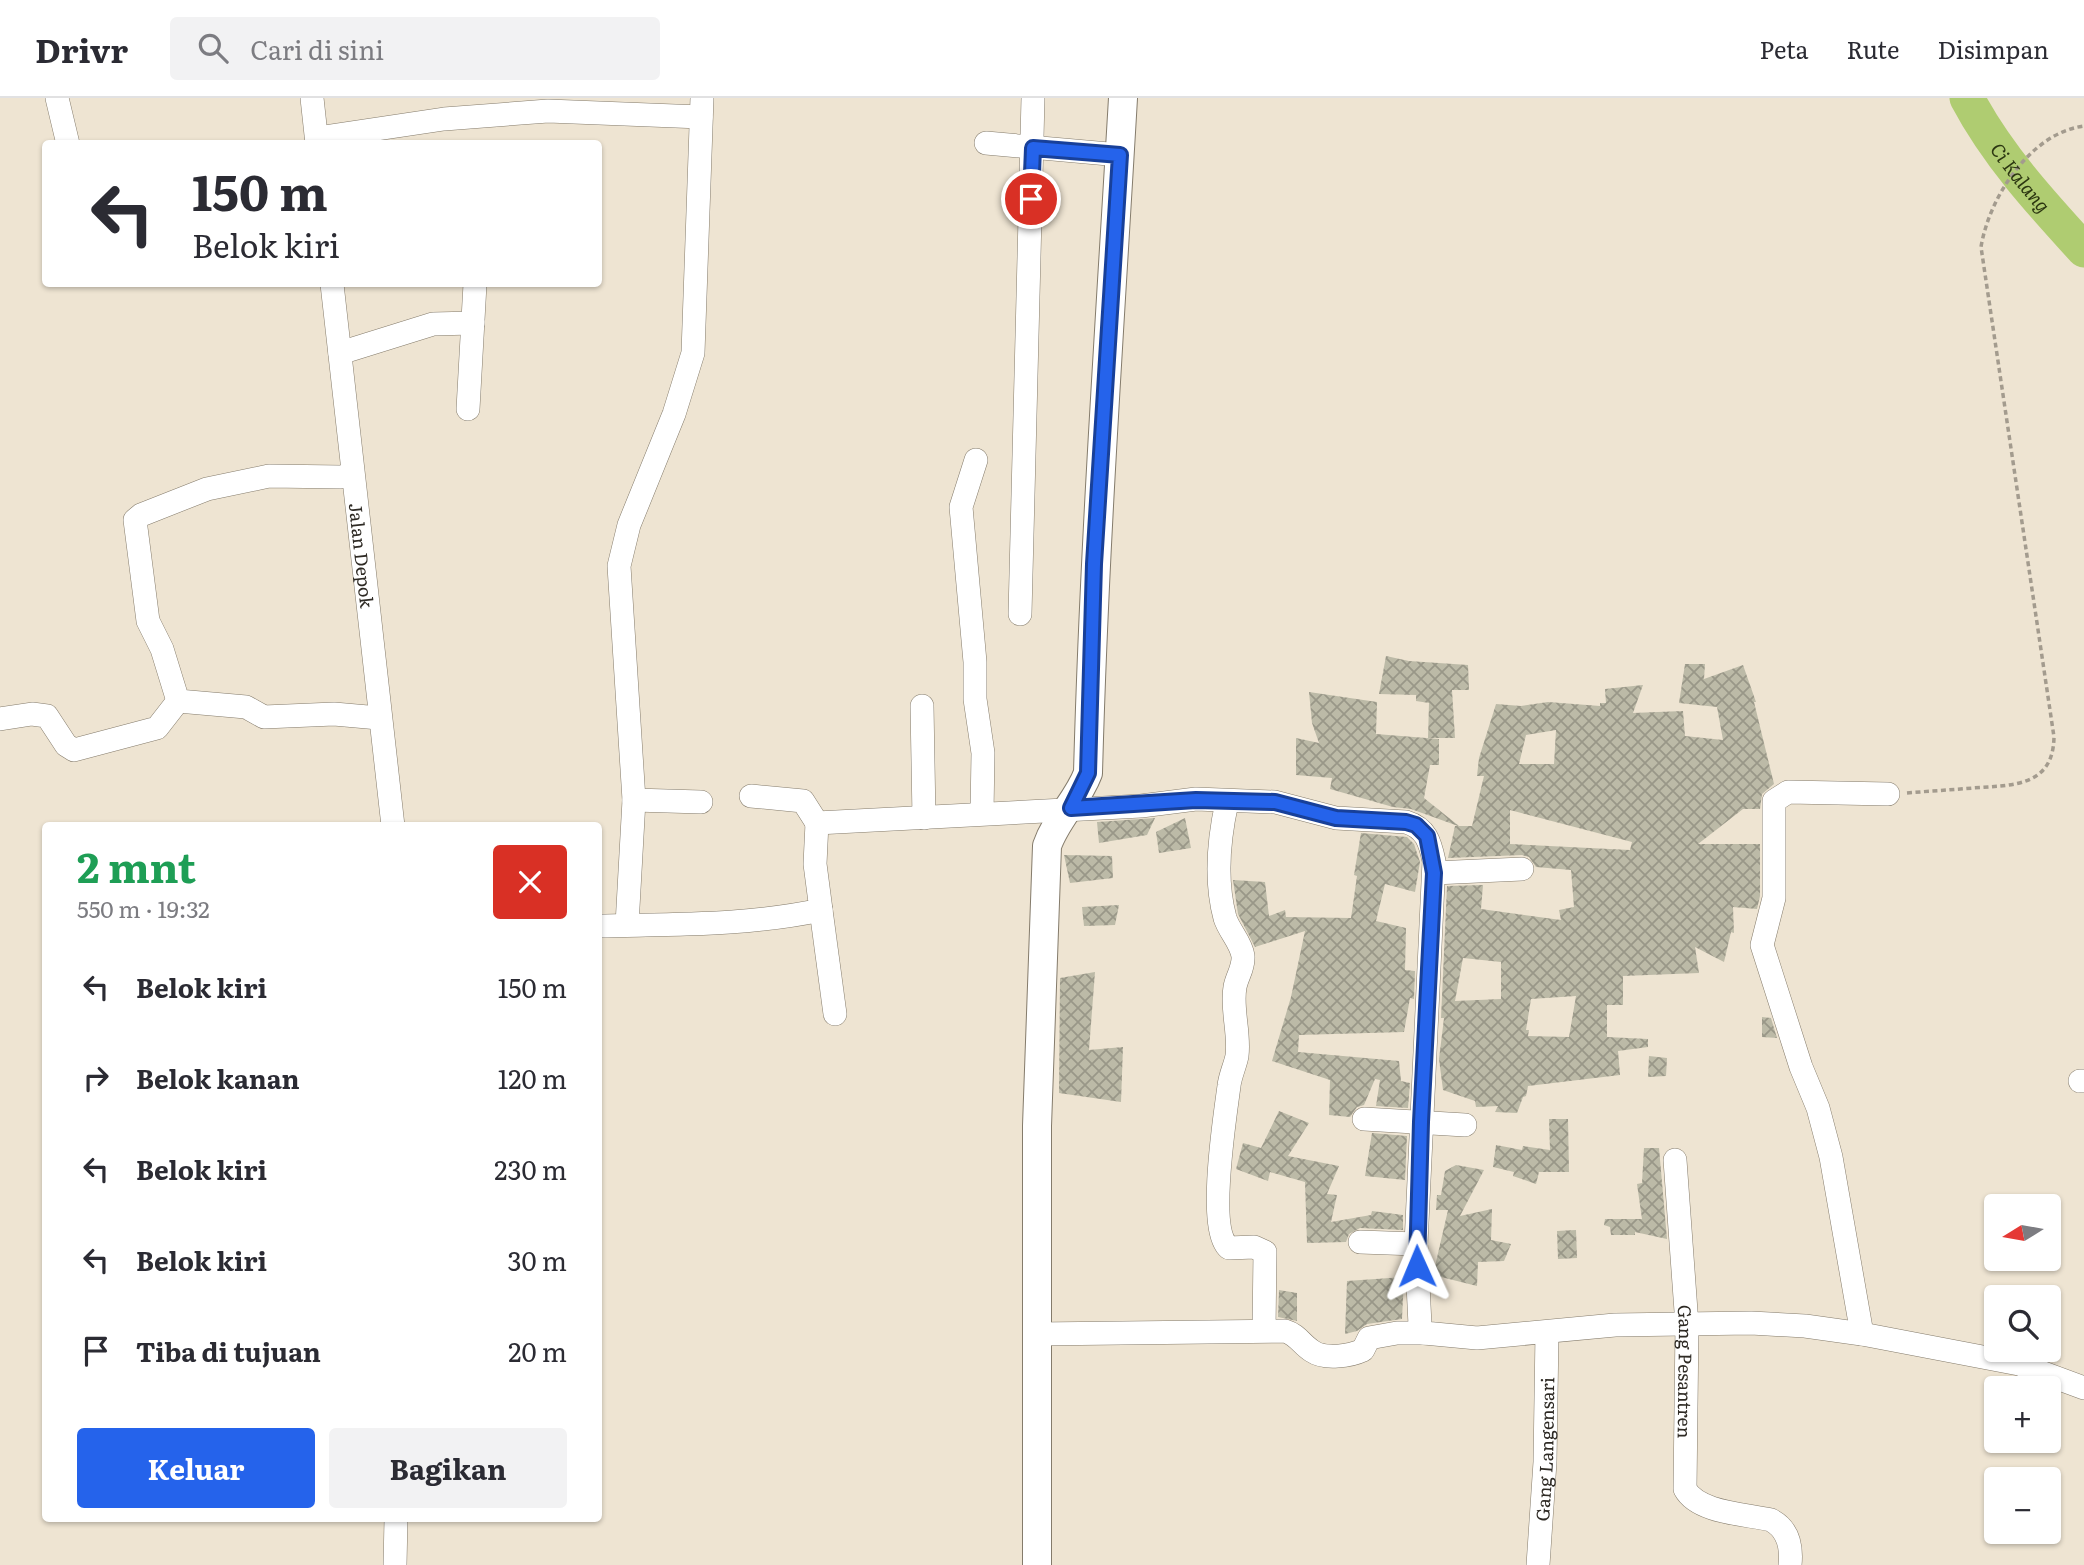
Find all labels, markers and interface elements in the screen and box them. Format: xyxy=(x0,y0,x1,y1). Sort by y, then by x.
search box xyxy=(170,17,660,80)
text: Drivr xyxy=(35,24,128,73)
icon: search xyxy=(194,29,232,67)
text: Cari di sini xyxy=(250,29,384,68)
text: Peta xyxy=(1760,31,1809,66)
text: Rute xyxy=(1847,31,1899,66)
text: Disimpan xyxy=(1937,31,2049,66)
water label: Ci Kalang xyxy=(1984,137,2058,218)
text: 150 m xyxy=(192,153,328,226)
icon: left xyxy=(77,168,168,259)
pin xyxy=(1001,169,1061,229)
icon: arrive xyxy=(1012,180,1050,218)
text: Belok kiri xyxy=(192,220,340,268)
street label: Jalan Depok xyxy=(343,501,382,610)
text: 2 mnt xyxy=(77,834,196,896)
button: close xyxy=(493,845,567,919)
text: 550 m · 19:32 xyxy=(77,891,210,925)
text: Belok kiri xyxy=(136,967,267,1006)
text: 150 m xyxy=(498,967,567,1006)
icon: left xyxy=(77,968,115,1006)
text: Belok kanan xyxy=(136,1058,300,1097)
text: 120 m xyxy=(498,1058,567,1097)
icon: right xyxy=(77,1059,115,1097)
text: Belok kiri xyxy=(136,1149,267,1188)
text: 230 m xyxy=(494,1149,567,1188)
icon: left xyxy=(77,1150,115,1188)
north arrow xyxy=(1984,1194,2062,1270)
map controls xyxy=(1984,1194,2061,1544)
position arrow xyxy=(1380,1229,1454,1303)
text: Belok kiri xyxy=(136,1240,267,1279)
text: 30 m xyxy=(507,1240,567,1279)
icon: left xyxy=(77,1241,115,1279)
button: search xyxy=(1984,1285,2061,1362)
street label: Gang Pesantren xyxy=(1672,1304,1701,1439)
text: Tiba di tujuan xyxy=(136,1331,321,1370)
text: 20 m xyxy=(508,1331,567,1370)
icon: arrive xyxy=(77,1332,115,1370)
button: + xyxy=(1984,1376,2061,1453)
street label: Gang Langensari xyxy=(1528,1377,1560,1522)
button: Keluar xyxy=(77,1428,315,1508)
button: Bagikan xyxy=(329,1428,567,1508)
button: − xyxy=(1984,1467,2061,1544)

